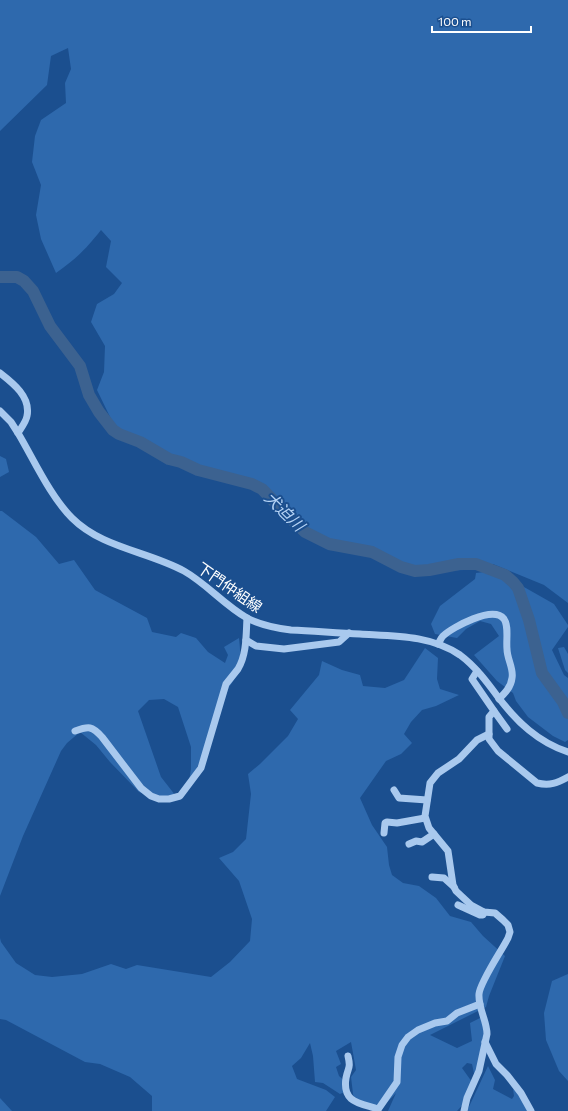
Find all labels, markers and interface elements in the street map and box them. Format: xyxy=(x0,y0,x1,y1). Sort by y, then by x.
scale bar xyxy=(432,8,531,34)
text: 100 m xyxy=(438,14,472,28)
water label: 犬迫川 xyxy=(261,487,310,536)
street label: 下門仲組線 xyxy=(194,558,266,616)

